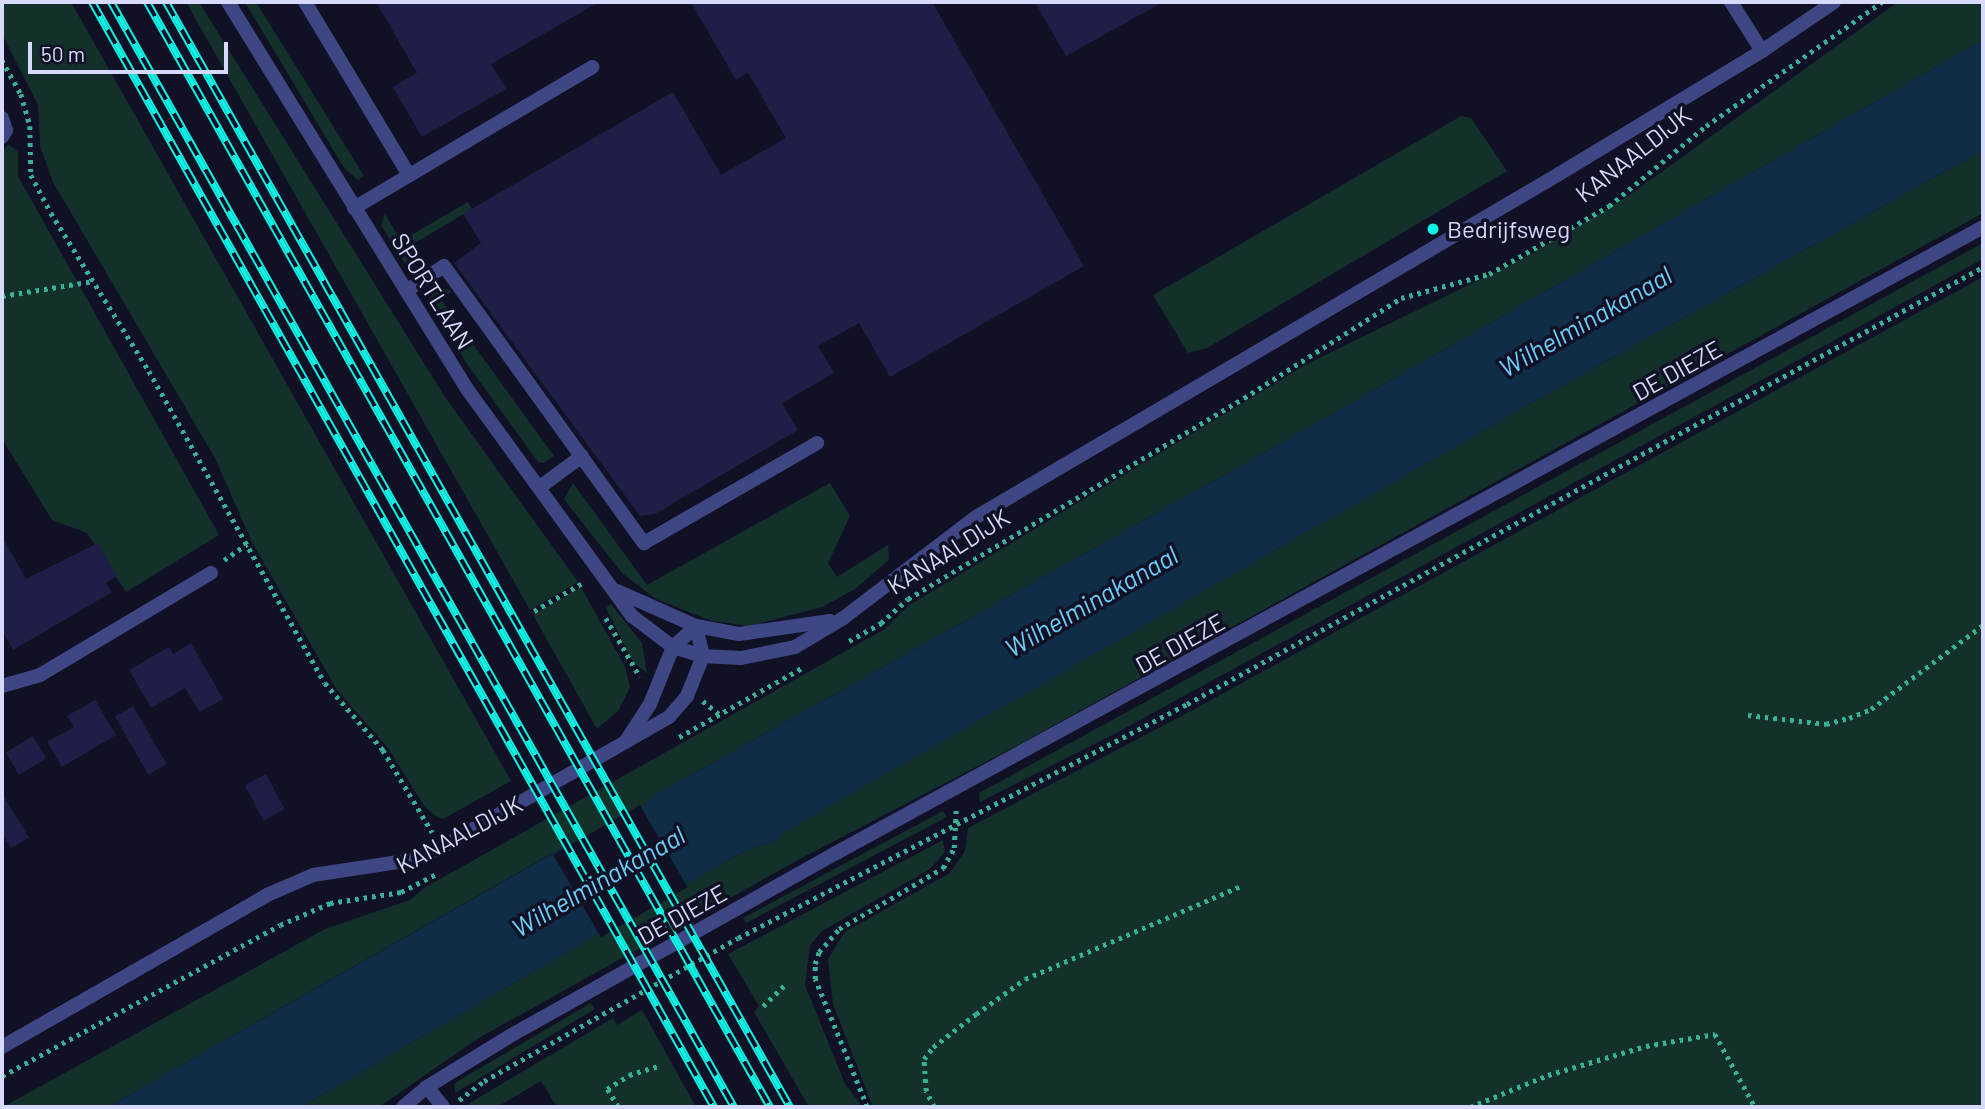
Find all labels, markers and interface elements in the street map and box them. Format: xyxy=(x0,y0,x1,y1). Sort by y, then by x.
scale bar xyxy=(32,28,231,72)
text: 50 m xyxy=(41,41,85,66)
street label: KANAALDIJK xyxy=(1570,100,1696,208)
place label: Bedrijfsweg xyxy=(1447,215,1570,243)
marker: Bedrijfsweg xyxy=(1425,221,1441,237)
street label: SPORTLAAN xyxy=(386,228,480,354)
water label: Wilhelminakanaal xyxy=(1493,259,1677,383)
street label: DE DIEZE xyxy=(1627,334,1727,406)
street label: KANAALDIJK xyxy=(882,502,1014,600)
water label: Wilhelminakanaal xyxy=(999,539,1183,663)
street label: DE DIEZE xyxy=(1130,607,1230,679)
street label: KANAALDIJK xyxy=(391,789,527,879)
water label: Wilhelminakanaal xyxy=(506,819,690,943)
street label: DE DIEZE xyxy=(632,878,732,950)

